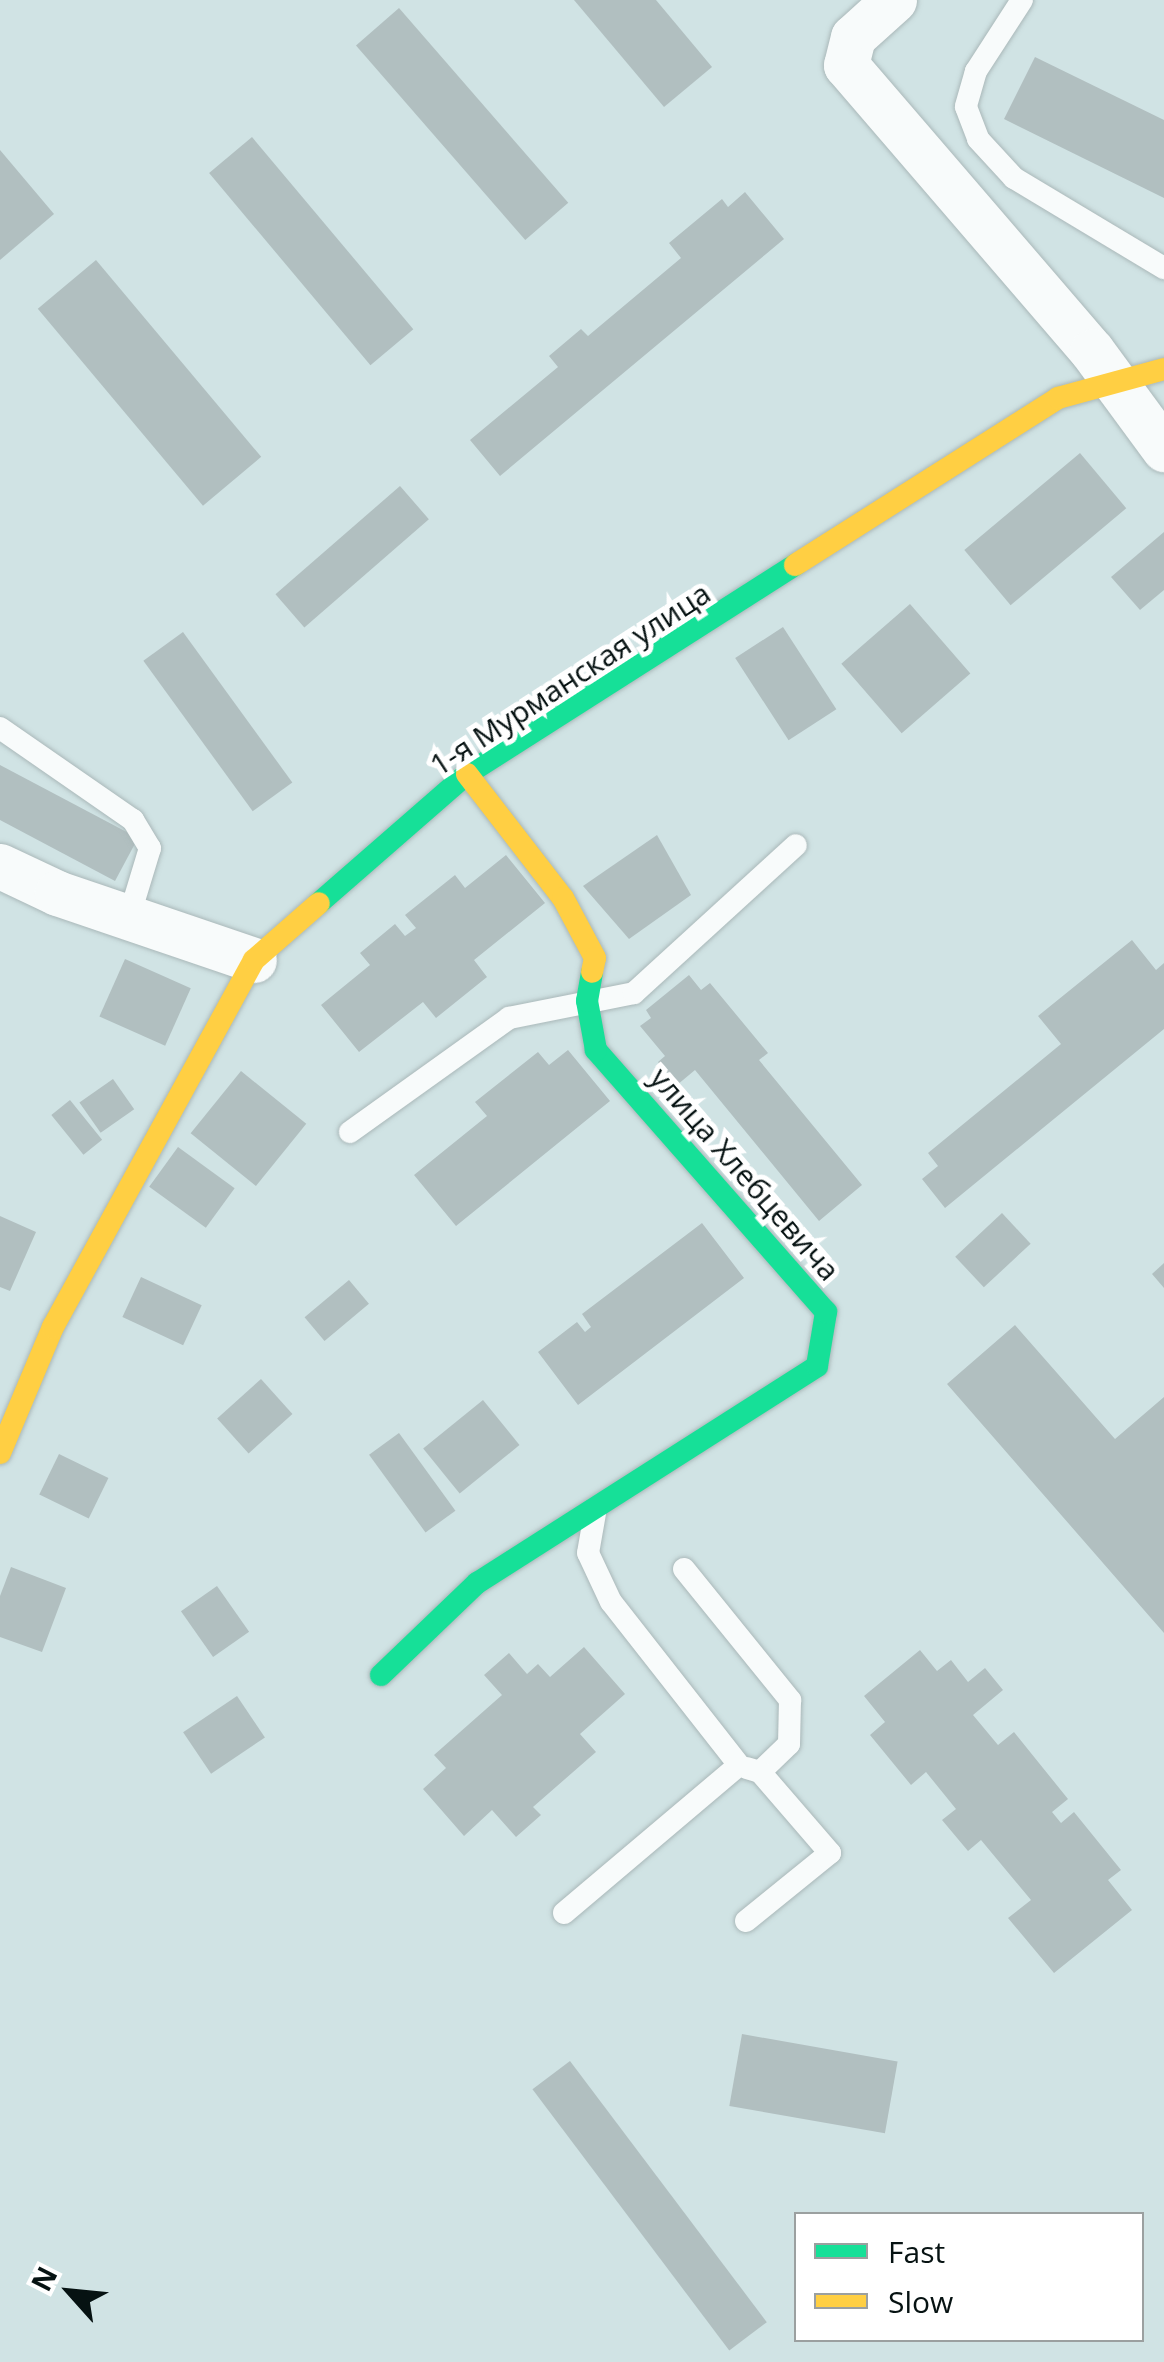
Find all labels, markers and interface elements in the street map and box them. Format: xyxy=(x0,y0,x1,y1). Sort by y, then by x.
street label: 1-я Мурманская улица xyxy=(423,575,717,783)
street label: улица Хлебцевича xyxy=(643,1060,847,1288)
legend xyxy=(794,2212,1144,2342)
text: Fast xyxy=(888,2231,945,2272)
north arrow xyxy=(20,2242,120,2342)
text: N xyxy=(21,2260,65,2297)
text: Slow xyxy=(888,2281,953,2322)

